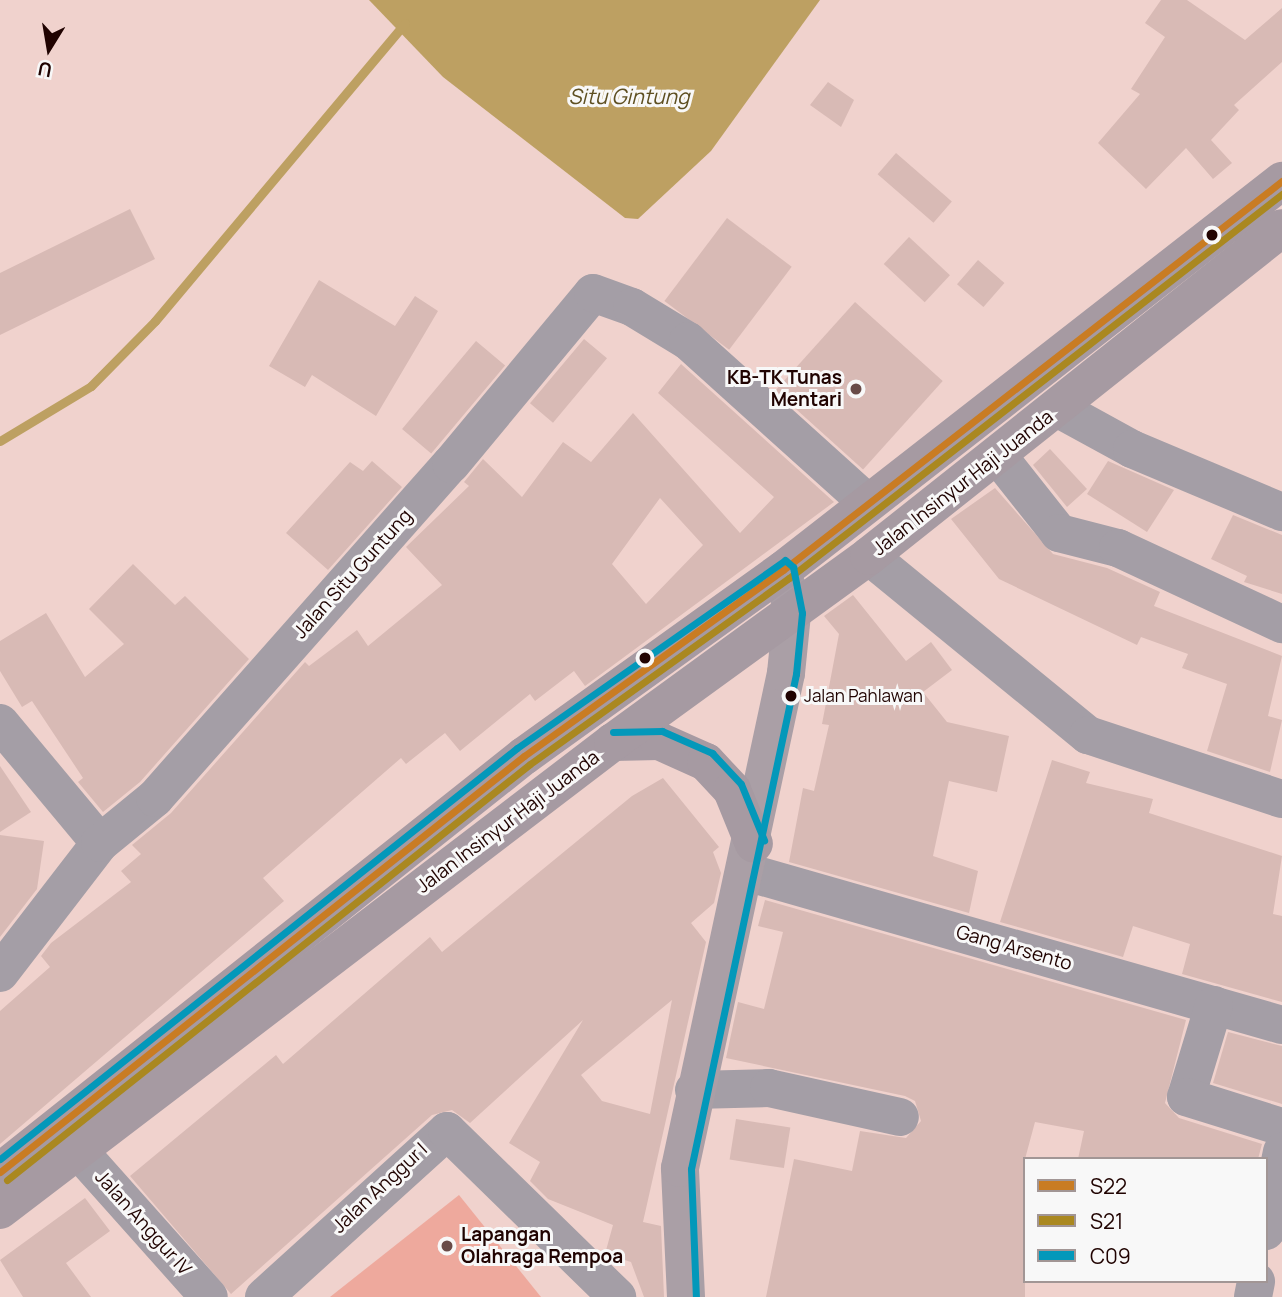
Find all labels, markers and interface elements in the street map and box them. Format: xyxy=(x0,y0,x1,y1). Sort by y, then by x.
north arrow xyxy=(14,14,84,84)
text: U xyxy=(36,56,54,84)
water label: Situ Gintung xyxy=(569,83,689,109)
unlabelled marker xyxy=(1205,228,1219,242)
place label: KB-TK Tunas Mentari xyxy=(727,367,842,411)
marker: KB-TK Tunas Mentari xyxy=(848,381,864,397)
street label: Jalan Insinyur Haji Juanda xyxy=(868,405,1058,561)
street label: Jalan Situ Guntung xyxy=(289,505,417,643)
unlabelled marker xyxy=(638,651,652,665)
place label: Jalan Pahlawan xyxy=(804,686,923,706)
marker: Jalan Pahlawan xyxy=(784,689,798,703)
street label: Jalan Insinyur Haji Juanda xyxy=(412,746,604,898)
street label: Gang Arsento xyxy=(953,921,1075,975)
street label: Jalan Anggur I xyxy=(328,1138,432,1238)
legend xyxy=(1023,1157,1268,1283)
street label: Jalan Anggur IV xyxy=(90,1166,196,1280)
text: S22 xyxy=(1090,1172,1127,1200)
text: S21 xyxy=(1090,1207,1123,1235)
place label: Lapangan Olahraga Rempoa xyxy=(461,1224,623,1268)
marker: Lapangan Olahraga Rempoa xyxy=(439,1238,455,1254)
text: C09 xyxy=(1090,1242,1131,1270)

